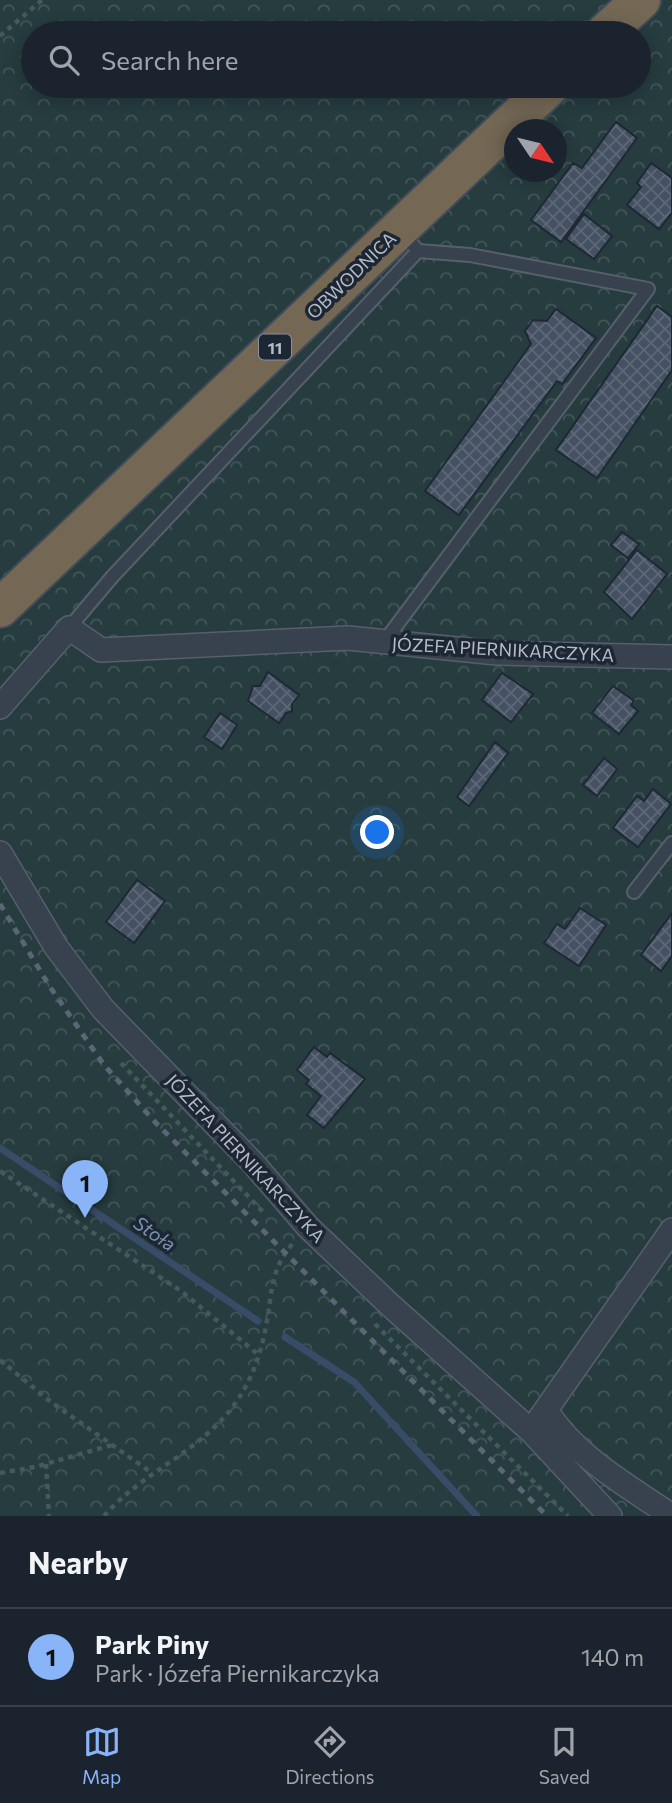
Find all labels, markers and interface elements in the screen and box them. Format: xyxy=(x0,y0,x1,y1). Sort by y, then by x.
search box xyxy=(21,21,651,98)
icon: search xyxy=(45,41,83,79)
text: Search here xyxy=(101,44,239,75)
north arrow xyxy=(504,119,567,182)
street label: OBWODNICA xyxy=(302,227,400,323)
road number: 11 xyxy=(259,334,291,360)
street label: JÓZEFA PIERNIKARCZYKA xyxy=(391,632,615,666)
your location xyxy=(360,815,394,849)
street label: JÓZEFA PIERNIKARCZYKA xyxy=(162,1069,330,1247)
pin: 1 xyxy=(62,1160,108,1218)
water label: Stoła xyxy=(130,1211,180,1255)
text: Nearby xyxy=(28,1543,128,1580)
text: Park Piny xyxy=(95,1628,209,1659)
text: 1 xyxy=(46,1643,56,1671)
text: 140 m xyxy=(581,1643,644,1671)
text: Park · Józefa Piernikarczyka xyxy=(95,1659,380,1687)
tab: Map xyxy=(82,1723,121,1788)
tab: Directions xyxy=(285,1723,375,1788)
tab: Saved xyxy=(539,1723,590,1788)

